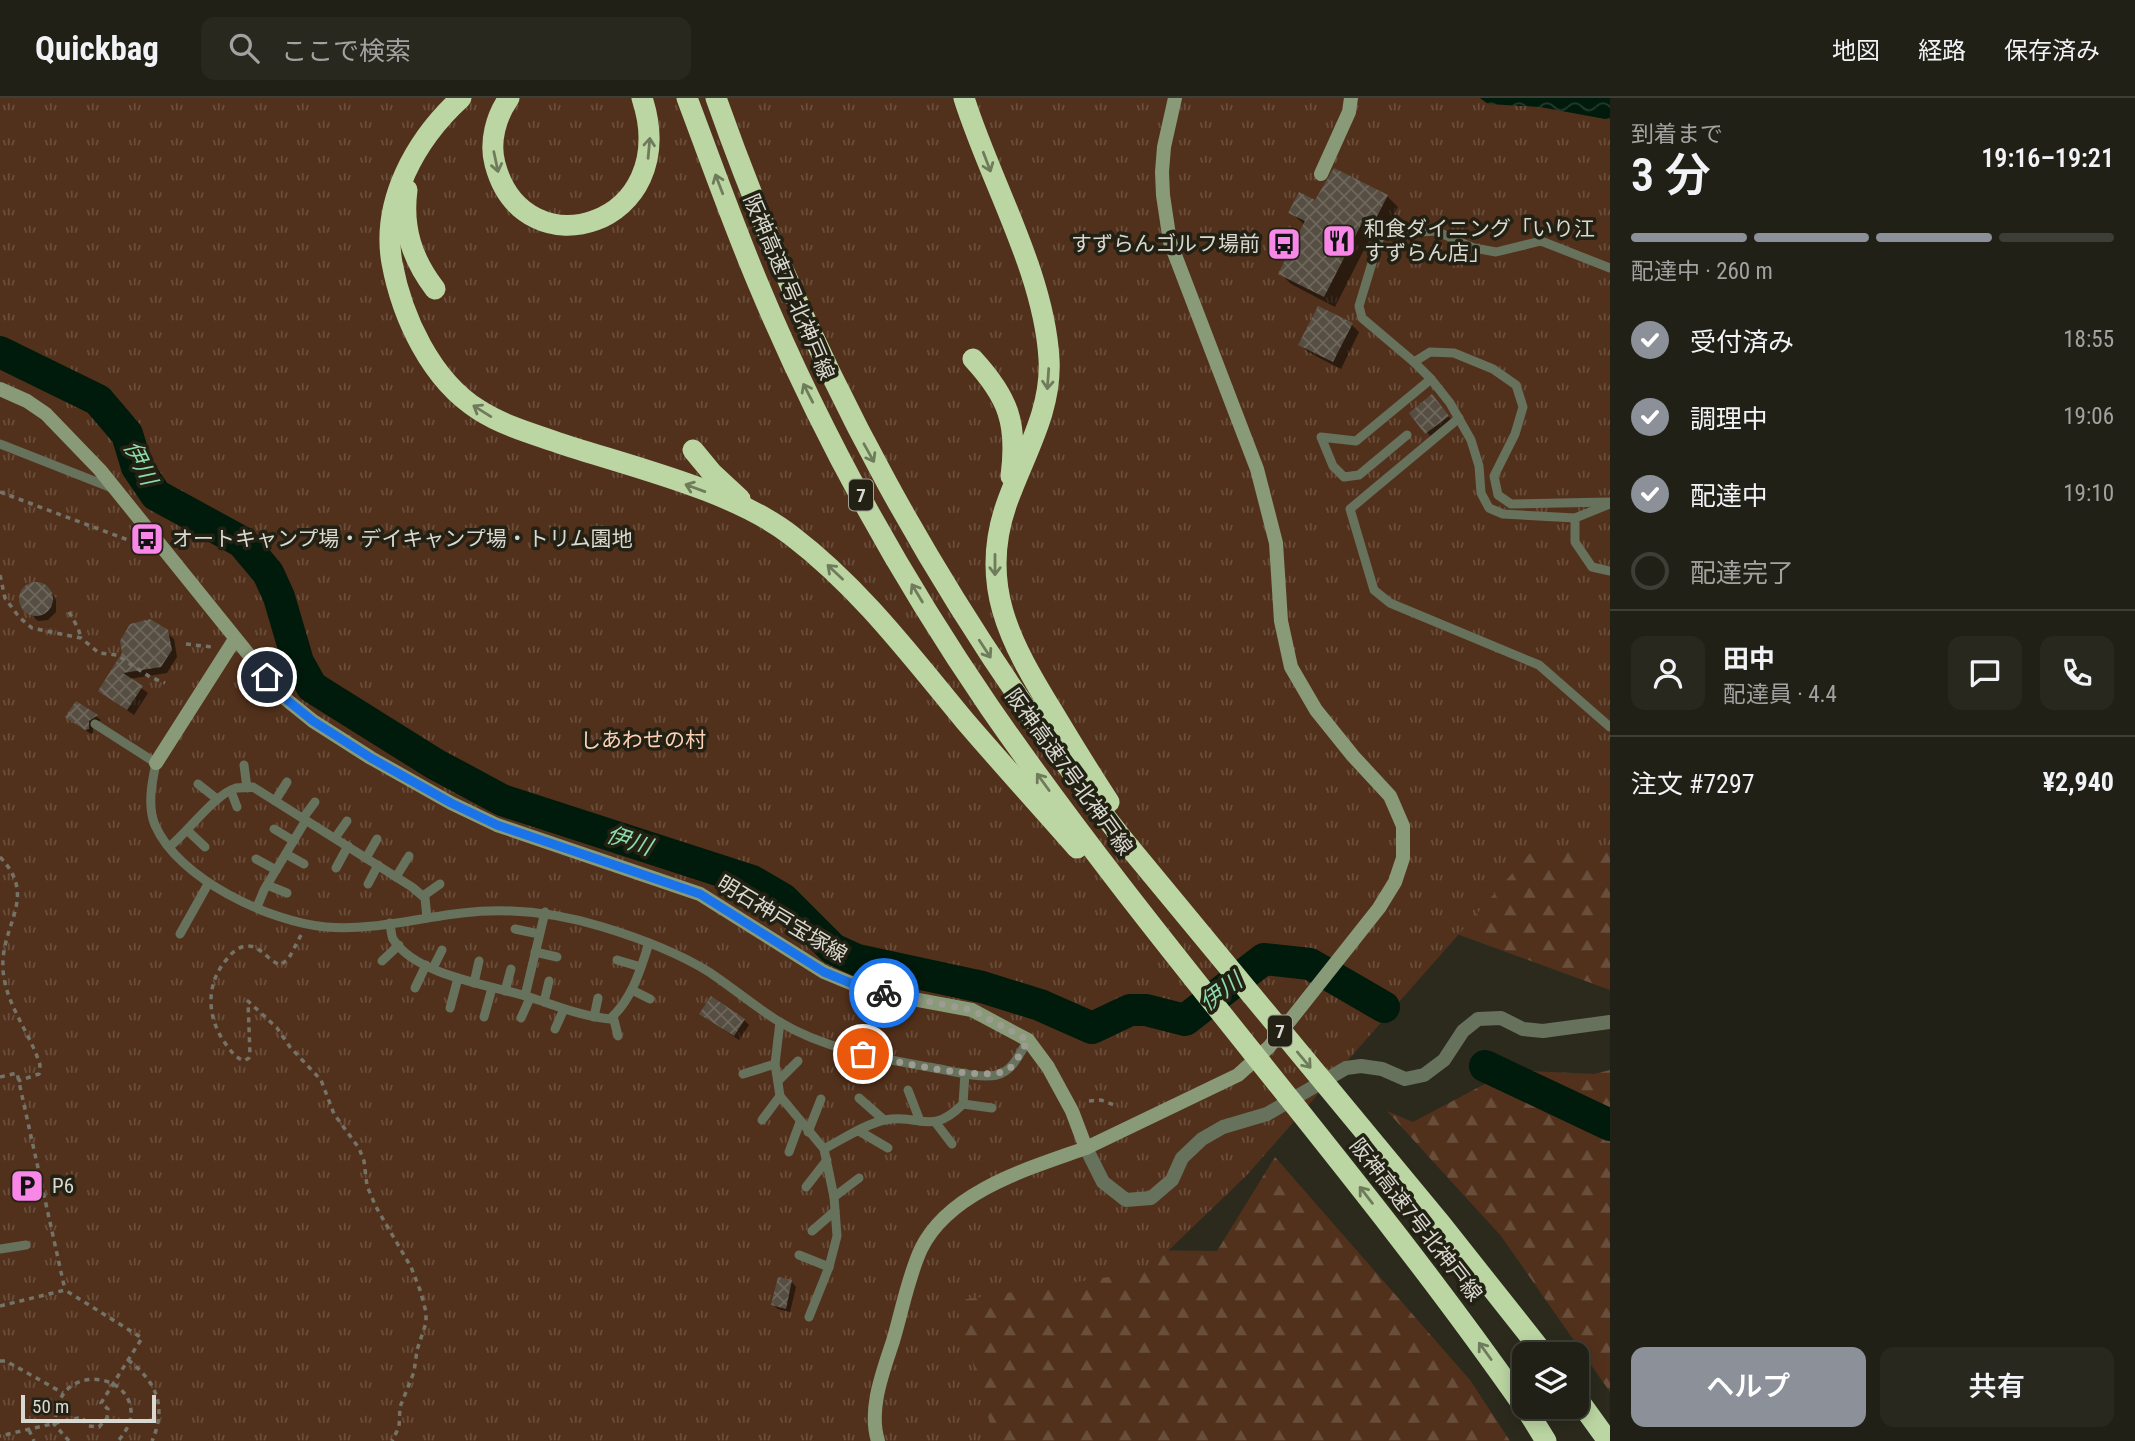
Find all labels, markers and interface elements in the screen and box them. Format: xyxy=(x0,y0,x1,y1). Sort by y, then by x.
search box xyxy=(201,17,691,80)
text: Quickbag xyxy=(35,29,159,68)
icon: search xyxy=(225,29,263,67)
text: ここで検索 xyxy=(281,36,411,66)
text: 地図 xyxy=(1832,37,1880,65)
text: 経路 xyxy=(1918,37,1966,65)
text: 保存済み xyxy=(2004,37,2100,65)
text: 到着まで xyxy=(1631,121,1723,148)
one-way arrow xyxy=(642,137,655,160)
text: 19:16–19:21 xyxy=(1981,143,2114,173)
text: 3 分 xyxy=(1631,148,1711,202)
one-way arrow xyxy=(489,150,503,173)
one-way arrow xyxy=(982,151,995,172)
one-way arrow xyxy=(712,174,724,195)
street label: 阪神高速7号北神戸線 xyxy=(739,191,839,383)
place label: 和食ダイニング「いり江 すずらん店」 xyxy=(1364,217,1595,265)
restaurant icon: 和食ダイニング「いり江 すずらん店」 xyxy=(1320,222,1358,260)
bus stop icon: すずらんゴルフ場前 xyxy=(1265,225,1303,263)
place label: すずらんゴルフ場前 xyxy=(1071,232,1260,256)
text: 配達中 · 260 m xyxy=(1631,258,1773,285)
icon: check xyxy=(1631,321,1669,359)
text: 18:55 xyxy=(2063,326,2114,353)
text: 受付済み xyxy=(1690,327,1794,357)
one-way arrow xyxy=(1041,367,1054,390)
one-way arrow xyxy=(801,383,815,404)
icon: check xyxy=(1631,398,1669,436)
one-way arrow xyxy=(472,403,492,417)
text: 19:06 xyxy=(2063,403,2114,430)
text: 調理中 xyxy=(1690,404,1768,434)
water label: 伊川 xyxy=(118,436,164,492)
one-way arrow xyxy=(862,442,876,462)
icon: check xyxy=(1631,475,1669,513)
road number: 7 xyxy=(849,480,873,510)
text: 19:10 xyxy=(2063,480,2114,507)
one-way arrow xyxy=(685,481,707,493)
text: 配達中 xyxy=(1690,481,1768,511)
bus stop icon: オートキャンプ場・デイキャンプ場・トリム園地 xyxy=(128,520,166,558)
place label: オートキャンプ場・デイキャンプ場・トリム園地 xyxy=(172,527,633,551)
one-way arrow xyxy=(988,553,1002,576)
text: 配達完了 xyxy=(1690,558,1794,588)
one-way arrow xyxy=(826,564,844,580)
one-way arrow xyxy=(910,583,924,603)
button: person xyxy=(1631,636,1705,710)
button: chat xyxy=(1948,636,2022,710)
button: phone xyxy=(2040,636,2114,710)
one-way arrow xyxy=(978,638,992,658)
text: 田中 xyxy=(1723,644,1775,674)
pin xyxy=(237,647,297,707)
icon: home xyxy=(248,658,286,696)
text: 配達員 · 4.4 xyxy=(1723,681,1837,708)
street label: 阪神高速7号北神戸線 xyxy=(1001,684,1137,860)
park label: しあわせの村 xyxy=(580,728,706,752)
text: ¥2,940 xyxy=(2043,767,2114,797)
text: 注文 #7297 xyxy=(1631,769,1755,799)
one-way arrow xyxy=(1036,773,1050,792)
water label: 伊川 xyxy=(603,821,658,862)
street label: 明石神戸宝塚線 xyxy=(713,871,851,967)
courier xyxy=(849,958,919,1028)
water label: 伊川 xyxy=(1195,966,1250,1017)
icon: bike xyxy=(865,974,903,1012)
road number: 7 xyxy=(1268,1015,1292,1046)
pin xyxy=(833,1024,893,1084)
icon: bag xyxy=(844,1035,882,1073)
one-way arrow xyxy=(1296,1051,1312,1069)
street label: 阪神高速7号北神戸線 xyxy=(1345,1134,1487,1306)
parking icon: P6 xyxy=(8,1167,46,1205)
place label: P6 xyxy=(52,1174,74,1198)
one-way arrow xyxy=(1358,1186,1374,1204)
one-way arrow xyxy=(1478,1342,1492,1361)
map controls xyxy=(1512,1342,1589,1419)
button: layers xyxy=(1512,1342,1589,1419)
button: ヘルプ xyxy=(1631,1347,1866,1427)
button: 共有 xyxy=(1880,1347,2114,1427)
scale bar xyxy=(21,1392,156,1424)
text: 50 m xyxy=(32,1395,69,1418)

